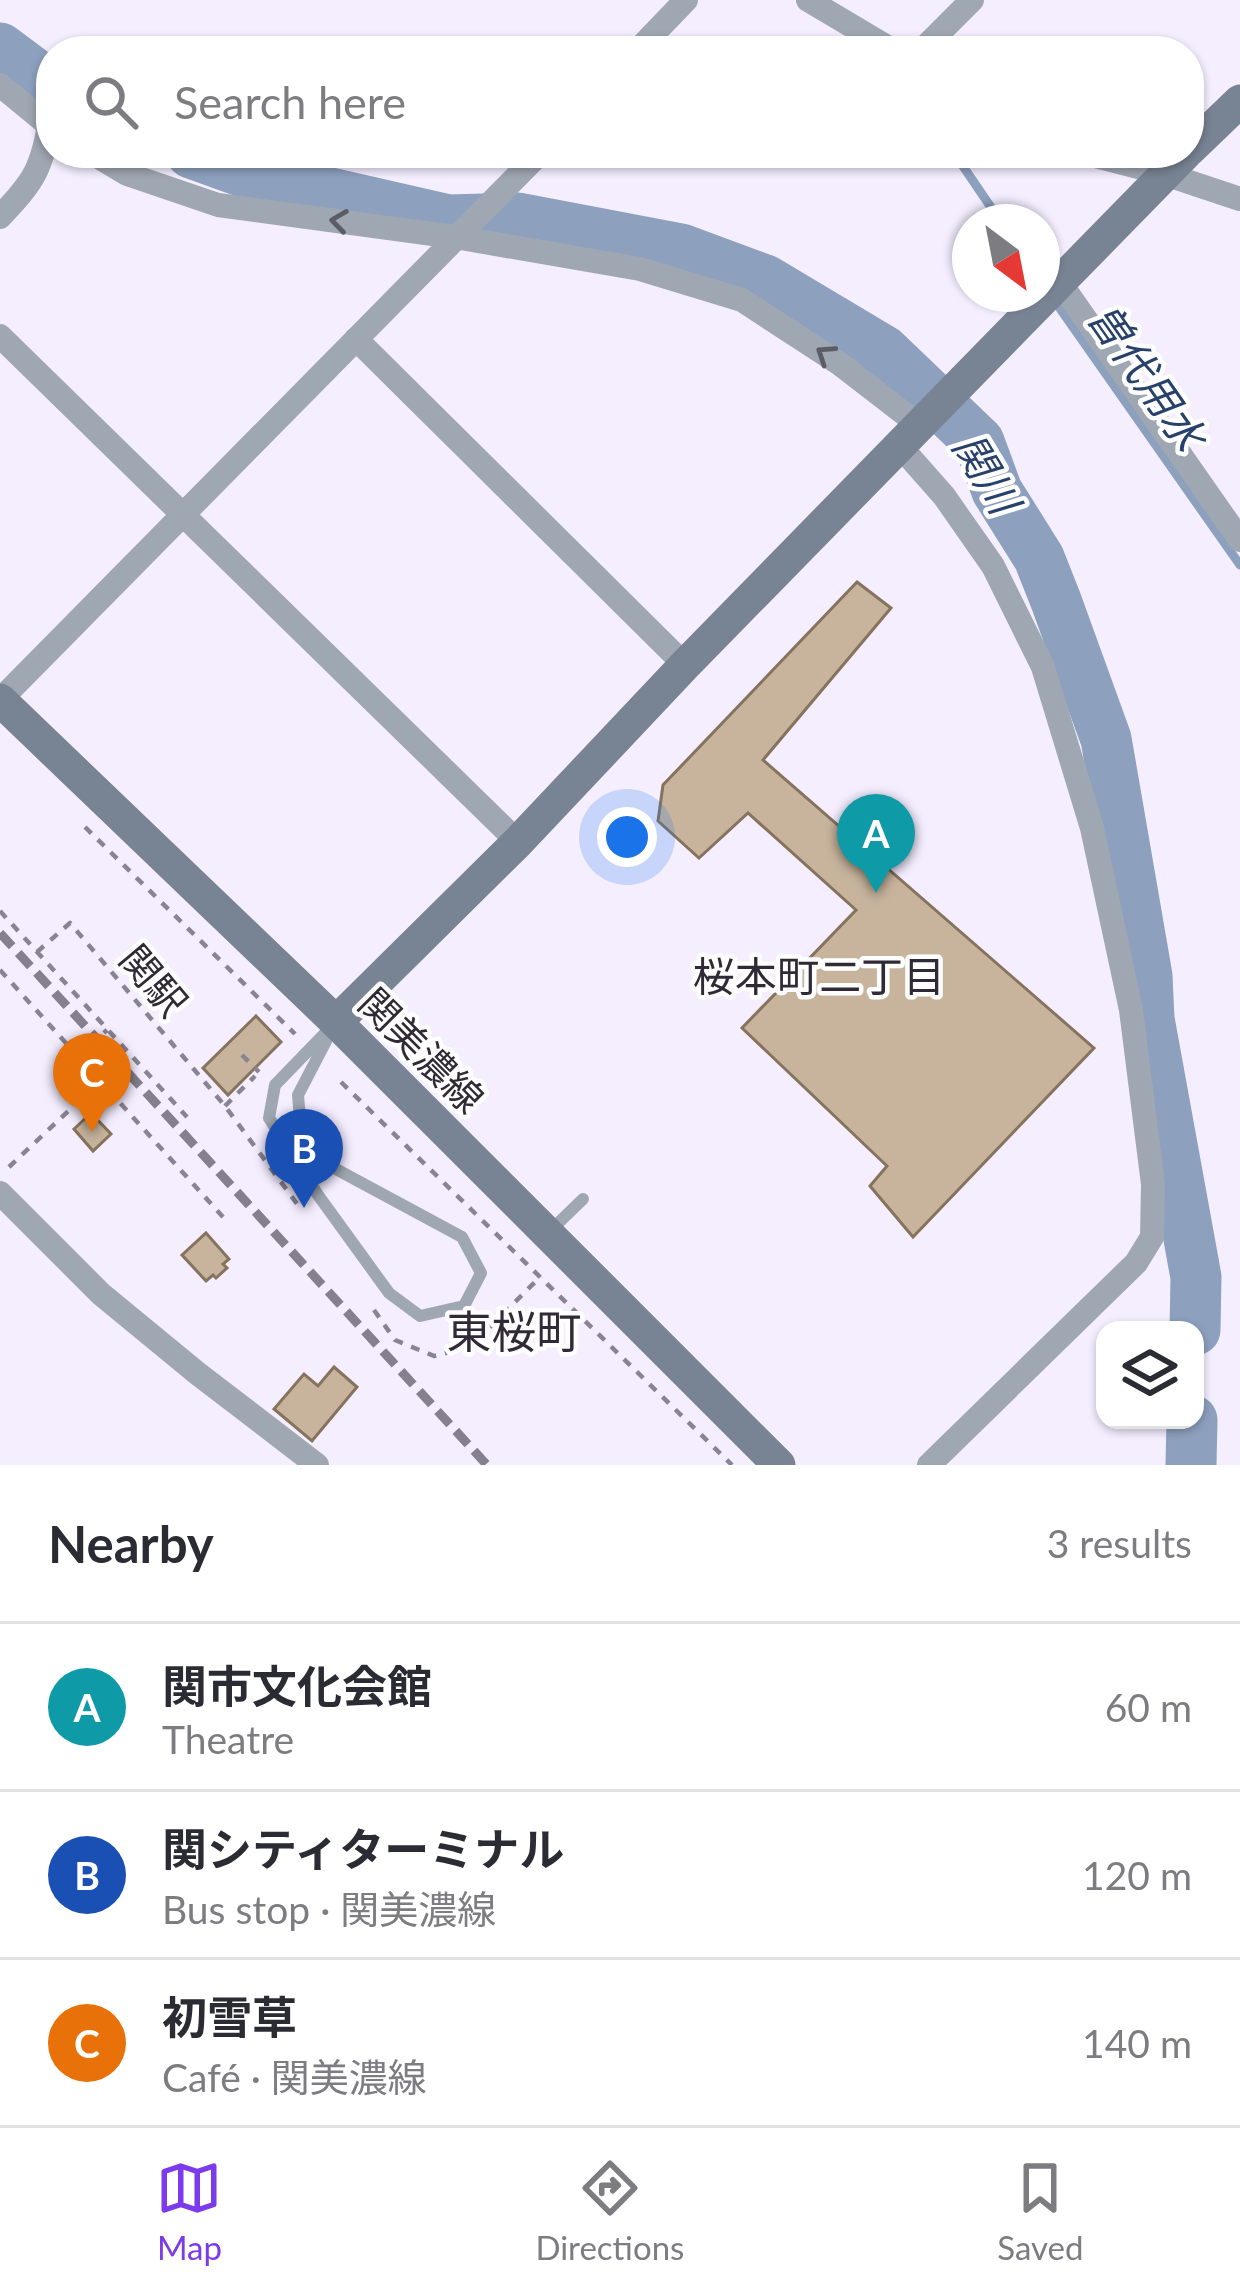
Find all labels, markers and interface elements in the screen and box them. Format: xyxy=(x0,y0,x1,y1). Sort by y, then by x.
search box xyxy=(36,36,1204,168)
icon: search xyxy=(78,69,144,135)
text: Search here xyxy=(174,75,406,129)
north arrow xyxy=(952,204,1060,312)
one-way arrow xyxy=(329,209,349,235)
water label: 曽代用水 xyxy=(1078,293,1218,462)
one-way arrow xyxy=(817,347,839,369)
water label: 関川 xyxy=(944,424,1032,525)
pin: A xyxy=(837,794,915,893)
your location xyxy=(597,807,657,867)
street label: 関駅 xyxy=(111,935,197,1025)
district label: 桜本町二丁目 xyxy=(693,951,945,1001)
street label: 関美濃線 xyxy=(351,979,493,1121)
pin: C xyxy=(53,1033,131,1132)
pin: B xyxy=(265,1109,343,1208)
district label: 東桜町 xyxy=(446,1304,582,1358)
map controls xyxy=(1096,1321,1204,1429)
button: layers xyxy=(1096,1321,1204,1429)
text: Nearby xyxy=(48,1513,214,1574)
text: 3 results xyxy=(1047,1520,1192,1566)
text: 関市文化会館 xyxy=(162,1659,432,1713)
text: A xyxy=(73,1684,101,1730)
text: 60 m xyxy=(1105,1684,1192,1730)
text: Theatre xyxy=(162,1716,294,1762)
text: 関シティターミナル xyxy=(162,1822,564,1876)
text: B xyxy=(74,1852,100,1898)
text: 120 m xyxy=(1082,1852,1192,1898)
text: Bus stop · 関美濃線 xyxy=(162,1886,496,1932)
text: 初雪草 xyxy=(162,1990,297,2044)
text: C xyxy=(74,2020,100,2066)
text: 140 m xyxy=(1082,2020,1192,2066)
text: Café · 関美濃線 xyxy=(162,2054,427,2100)
tab: Map xyxy=(156,2155,222,2267)
tab: Directions xyxy=(535,2155,684,2267)
tab: Saved xyxy=(997,2155,1084,2267)

